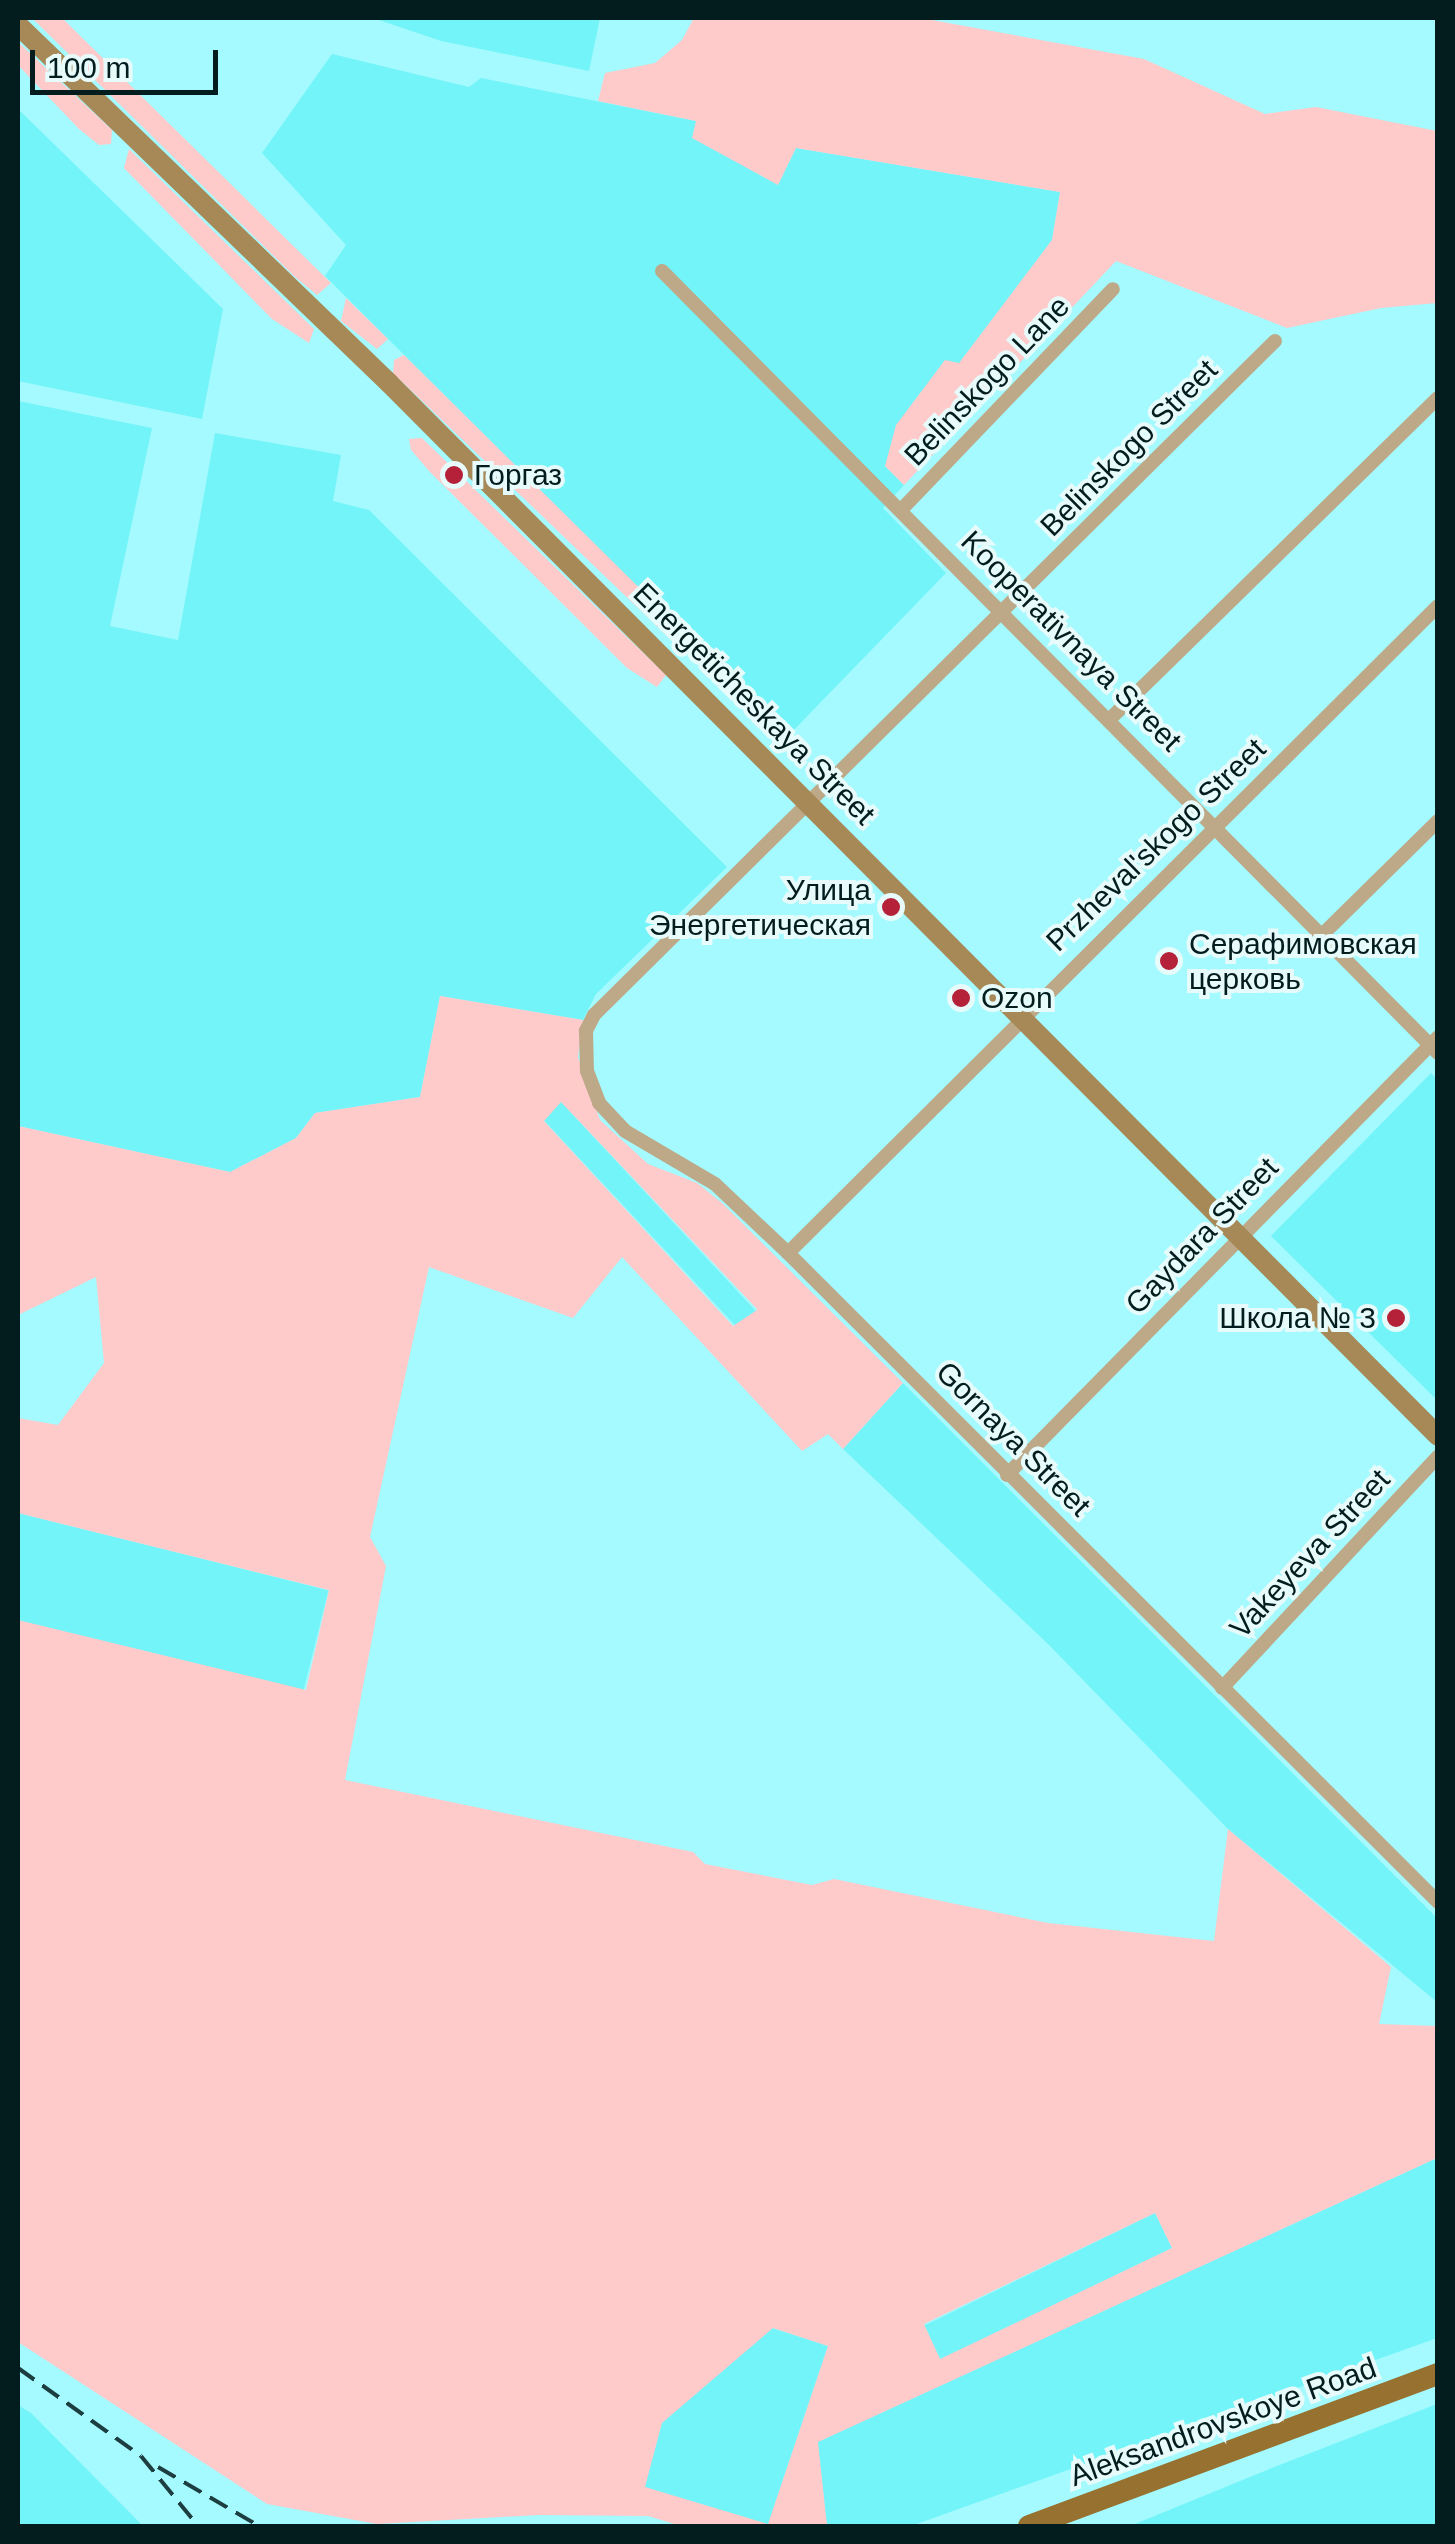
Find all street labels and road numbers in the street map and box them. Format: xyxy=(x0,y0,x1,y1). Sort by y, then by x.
street label: Belinskogo Lane xyxy=(897,289,1077,473)
street label: Belinskogo Street xyxy=(1033,352,1225,544)
street label: Kooperativnaya Street xyxy=(953,523,1189,759)
street label: Energeticheskaya Street xyxy=(626,576,882,832)
street label: Przheval'skogo Street xyxy=(1039,731,1273,959)
street label: Gaydara Street xyxy=(1118,1150,1286,1322)
street label: Gornaya Street xyxy=(928,1354,1098,1524)
street label: Vakeyeva Street xyxy=(1223,1462,1397,1646)
street label: Aleksandrovskoye Road xyxy=(1065,2350,1381,2494)

